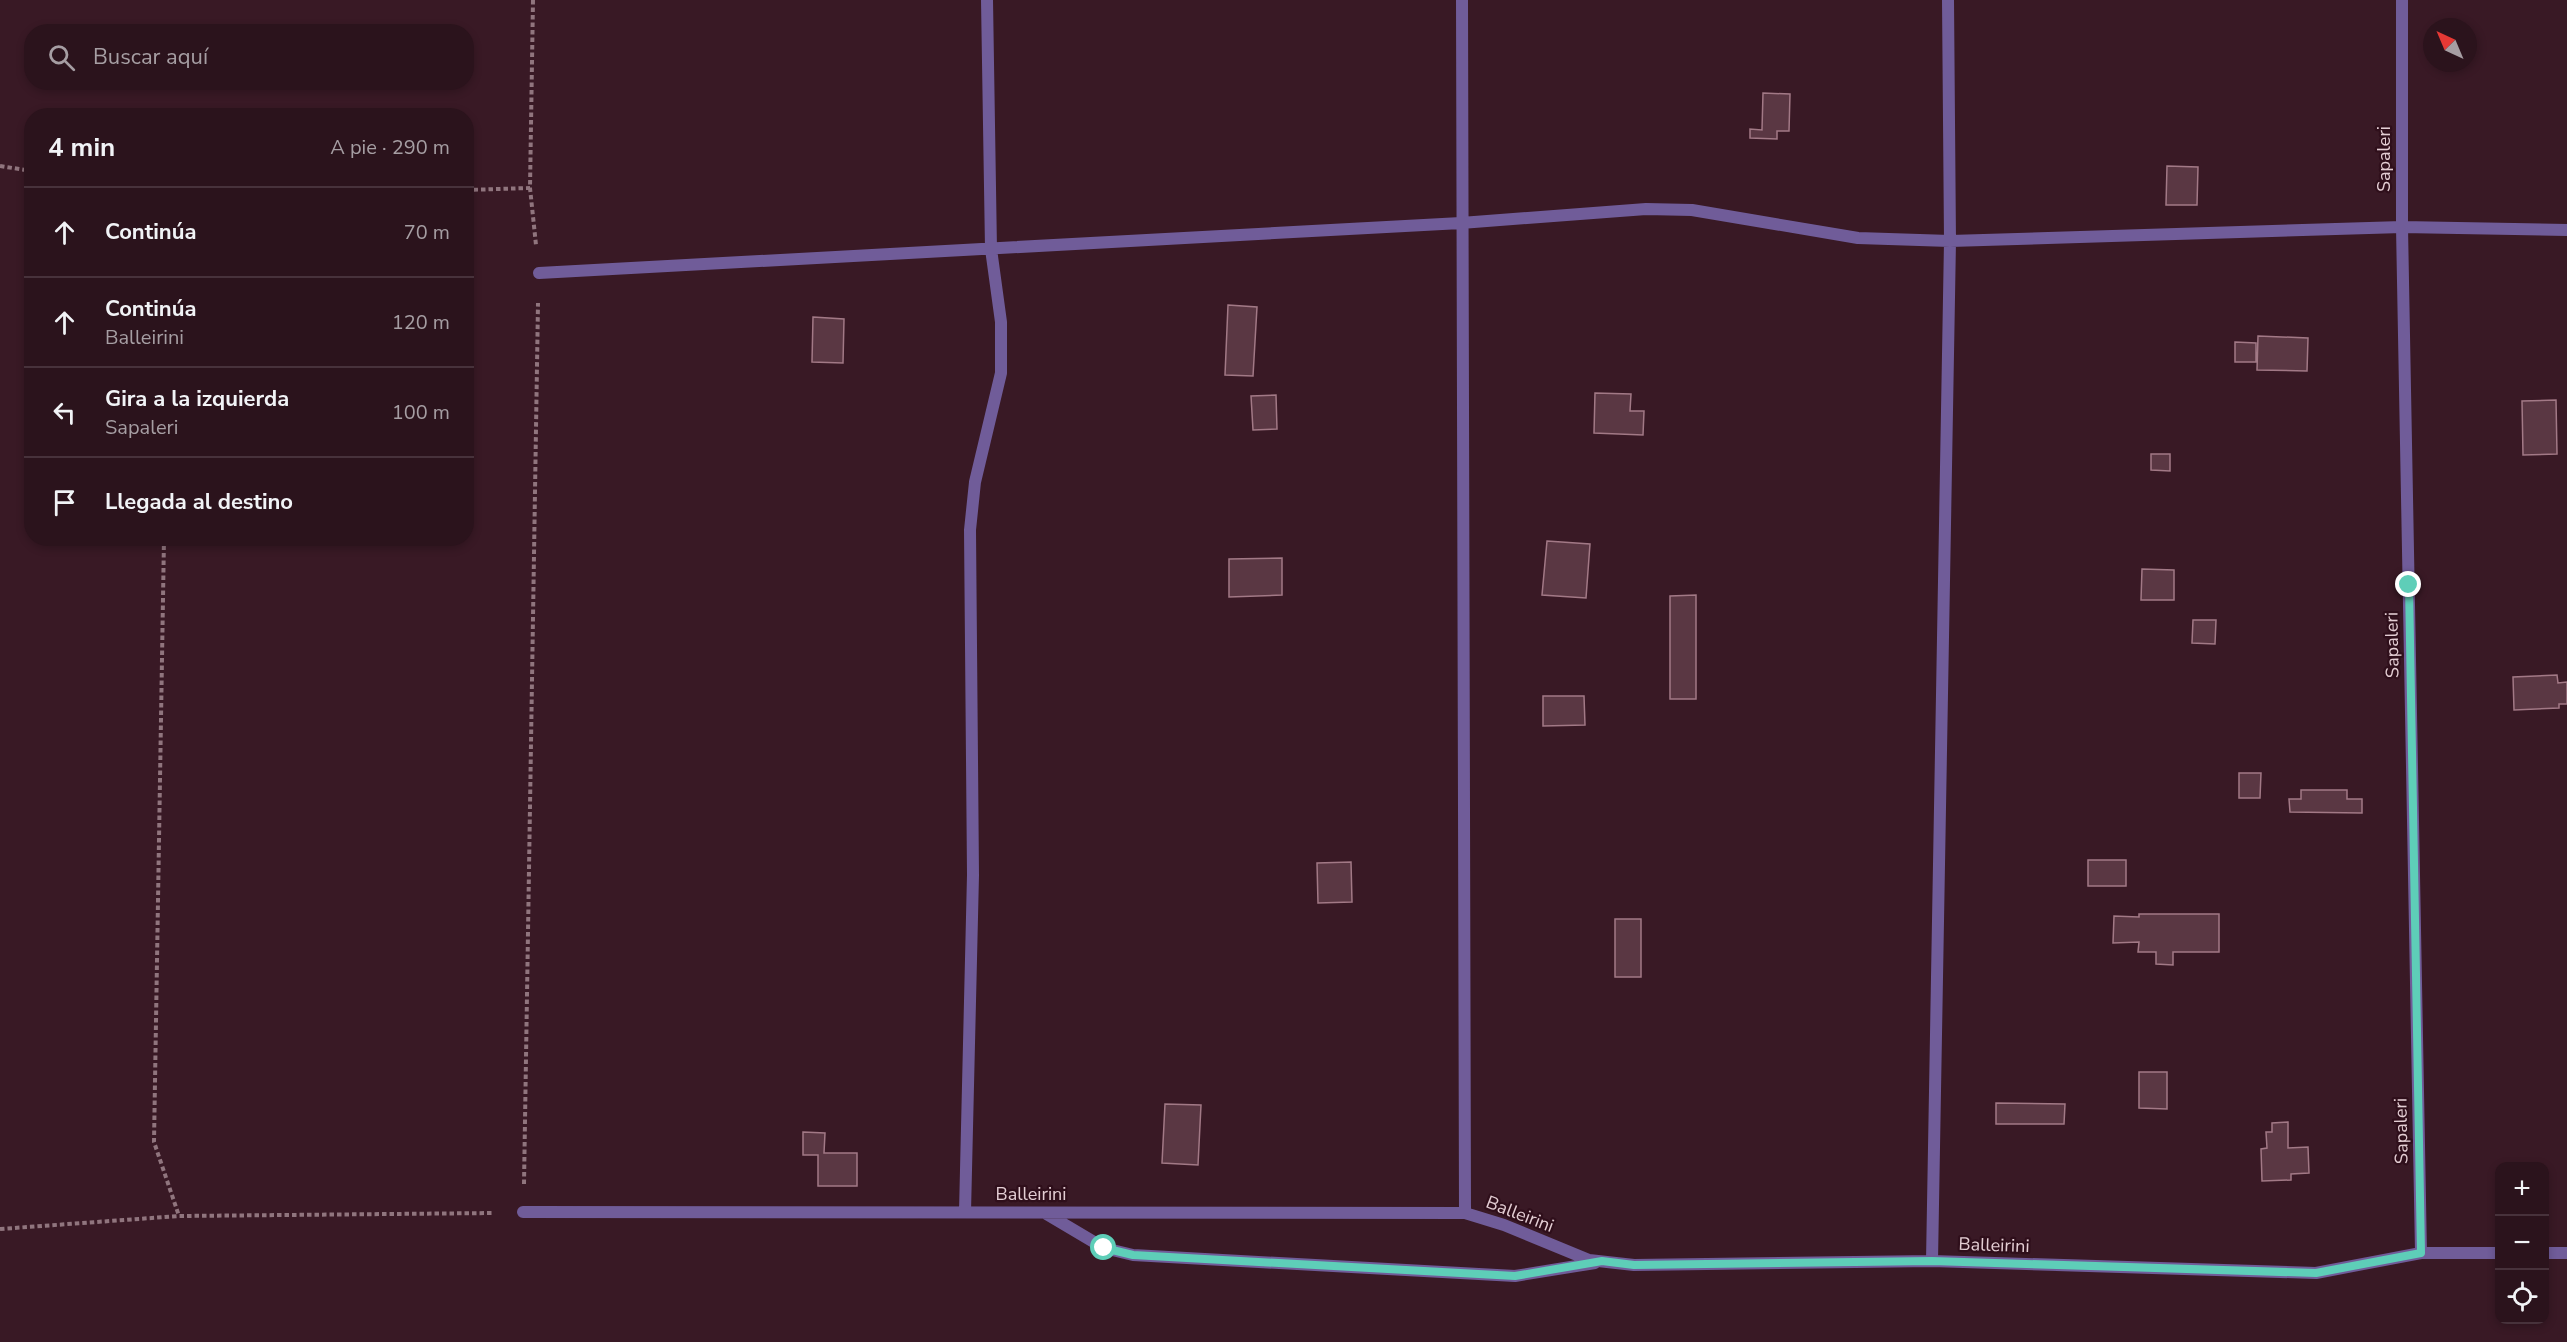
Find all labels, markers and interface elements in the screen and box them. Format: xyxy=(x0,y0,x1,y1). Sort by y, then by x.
north arrow xyxy=(2423,18,2477,72)
search box xyxy=(24,24,474,90)
icon: search xyxy=(45,41,78,74)
text: Buscar aquí xyxy=(93,42,208,72)
street label: Sapaleri xyxy=(2372,126,2396,192)
text: 4 min xyxy=(48,130,115,165)
text: A pie · 290 m xyxy=(330,134,450,161)
icon: ahead xyxy=(48,216,81,249)
text: Continúa xyxy=(105,217,196,247)
text: 70 m xyxy=(404,219,450,246)
text: Continúa xyxy=(105,294,196,324)
icon: ahead xyxy=(48,306,81,339)
text: 120 m xyxy=(392,309,450,336)
text: Balleirini xyxy=(105,324,184,351)
text: Gira a la izquierda xyxy=(105,384,289,414)
icon: left xyxy=(48,396,81,429)
text: 100 m xyxy=(392,399,450,426)
text: Sapaleri xyxy=(105,414,178,441)
icon: arrive xyxy=(48,486,81,519)
text: Llegada al destino xyxy=(105,487,293,517)
route end xyxy=(2395,571,2421,597)
street label: Sapaleri xyxy=(2379,612,2405,678)
street label: Sapaleri xyxy=(2388,1098,2414,1164)
map controls xyxy=(2495,1162,2549,1324)
button: + xyxy=(2495,1162,2549,1216)
street label: Balleirini xyxy=(995,1182,1067,1206)
street label: Balleirini xyxy=(1483,1190,1557,1238)
button: − xyxy=(2495,1216,2549,1270)
street label: Balleirini xyxy=(1958,1232,2030,1258)
route start xyxy=(1090,1234,1116,1260)
button: locate xyxy=(2495,1270,2549,1324)

